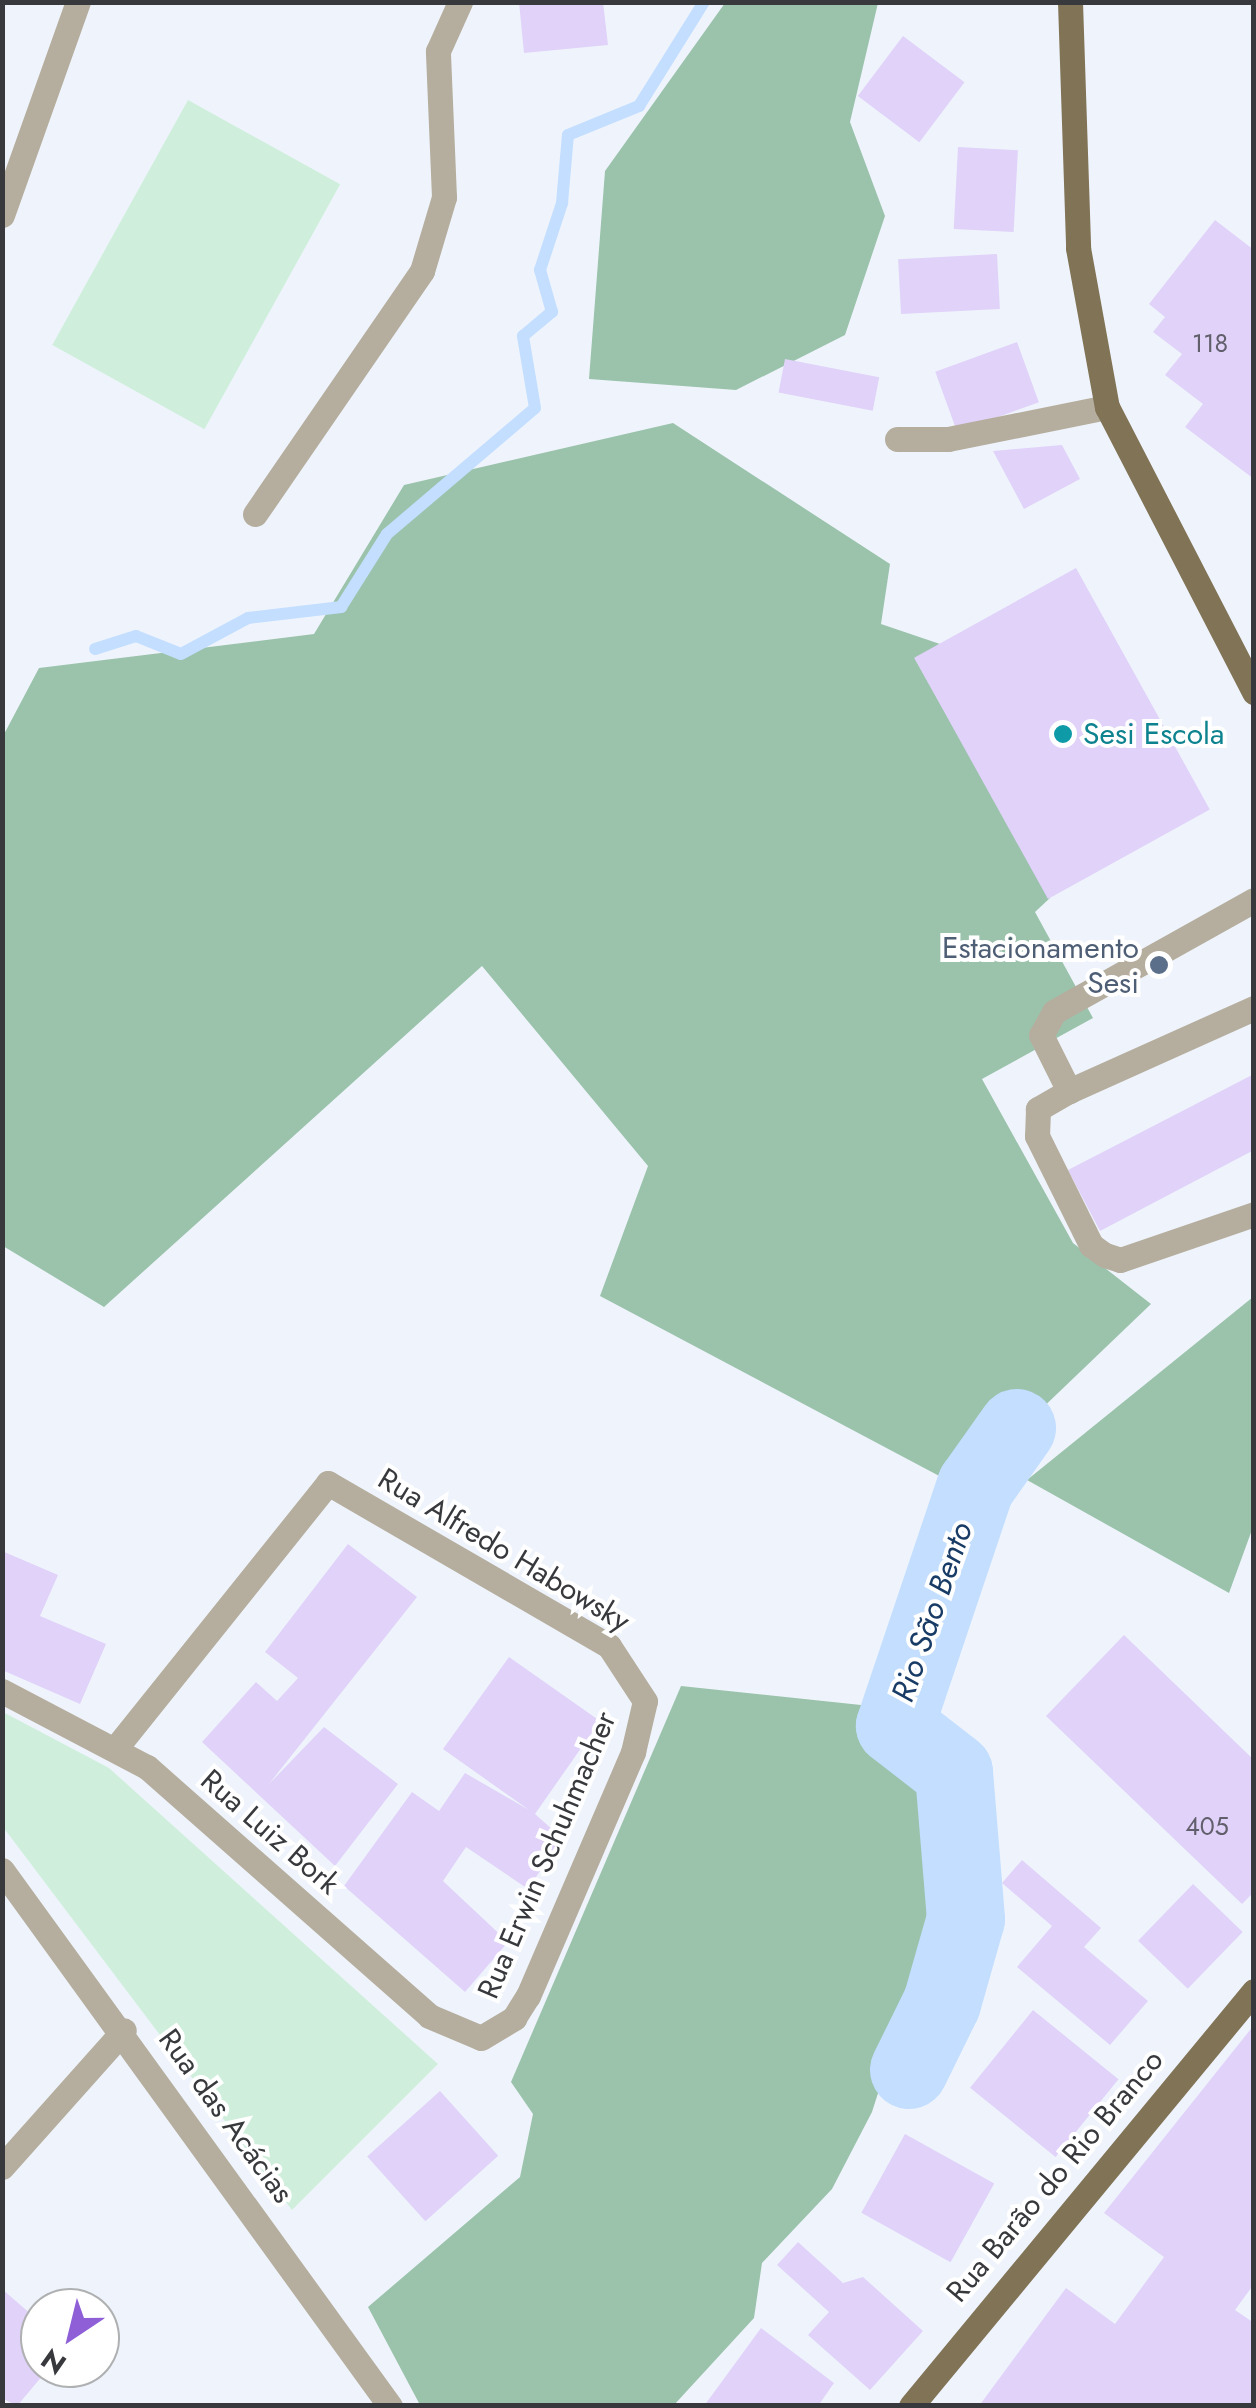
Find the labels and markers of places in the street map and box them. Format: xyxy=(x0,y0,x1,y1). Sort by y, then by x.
place label: Sesi Escola xyxy=(1083,716,1224,752)
marker: Sesi Escola xyxy=(1052,723,1074,745)
place label: Estacionamento Sesi xyxy=(942,930,1139,1000)
marker: Estacionamento Sesi xyxy=(1148,954,1170,976)

